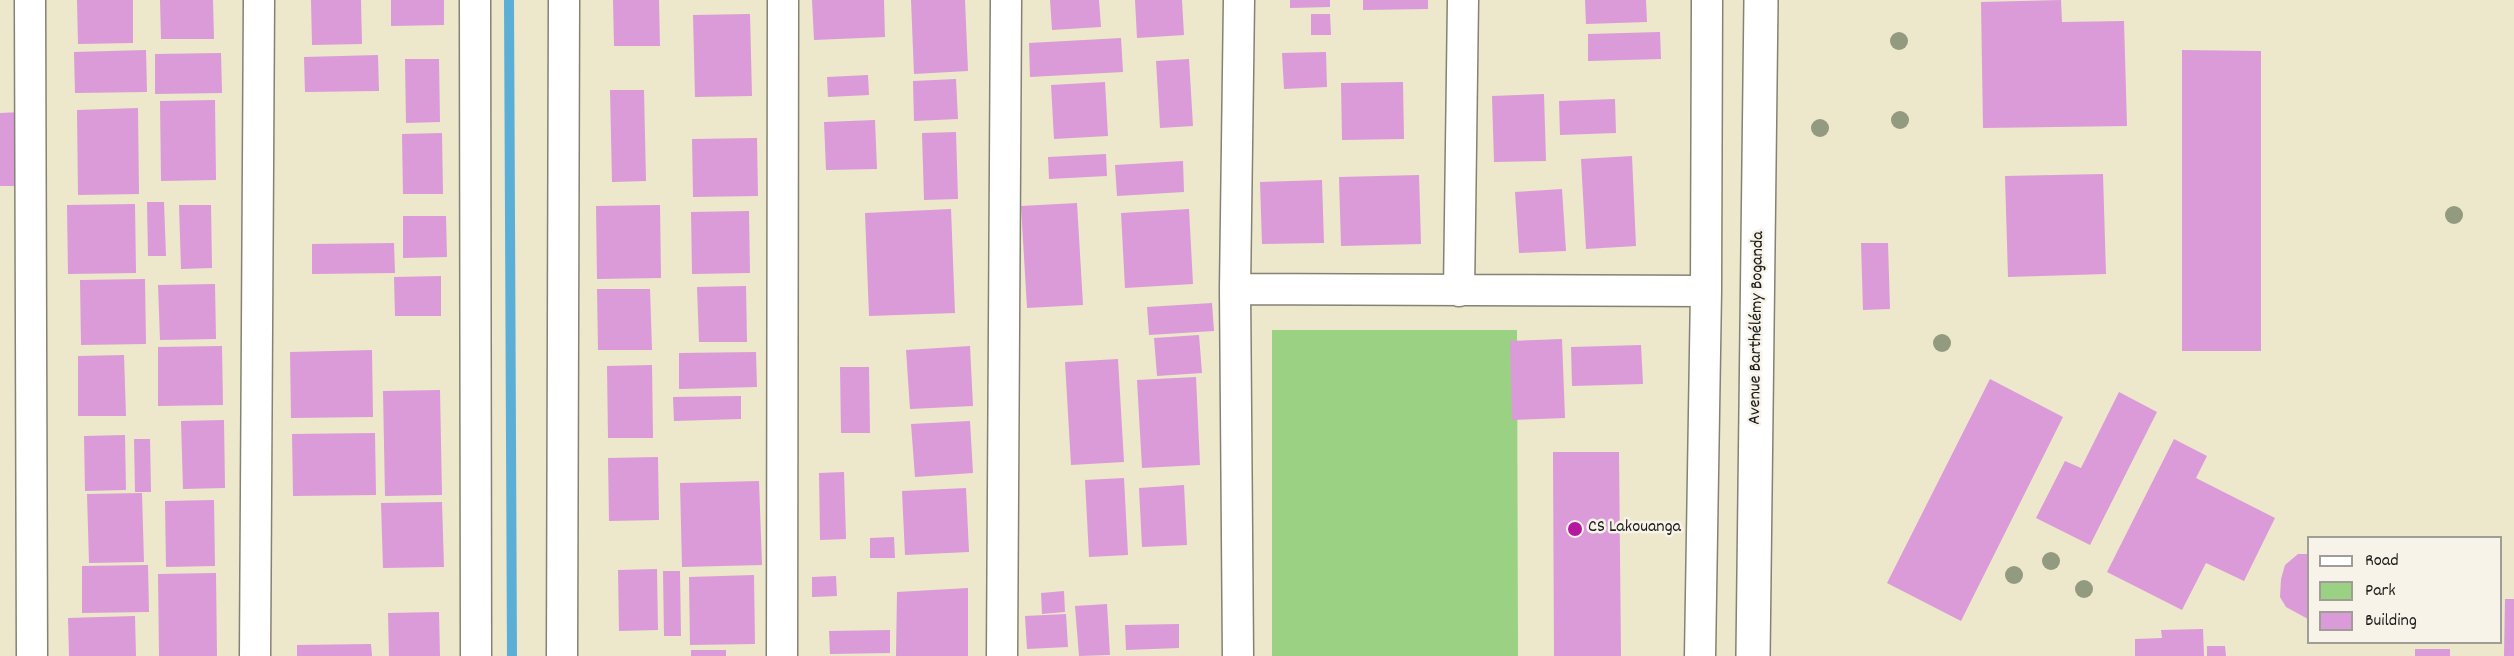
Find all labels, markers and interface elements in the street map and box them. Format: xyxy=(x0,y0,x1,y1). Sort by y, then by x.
street label: Avenue Barthélémy Boganda xyxy=(1746,231,1770,425)
place label: CS Lakouanga xyxy=(1588,518,1681,540)
marker: CS Lakouanga xyxy=(1566,520,1584,538)
legend xyxy=(2307,536,2502,644)
text: Road xyxy=(2365,549,2399,574)
text: Park xyxy=(2365,579,2396,604)
text: Building xyxy=(2365,609,2417,634)

